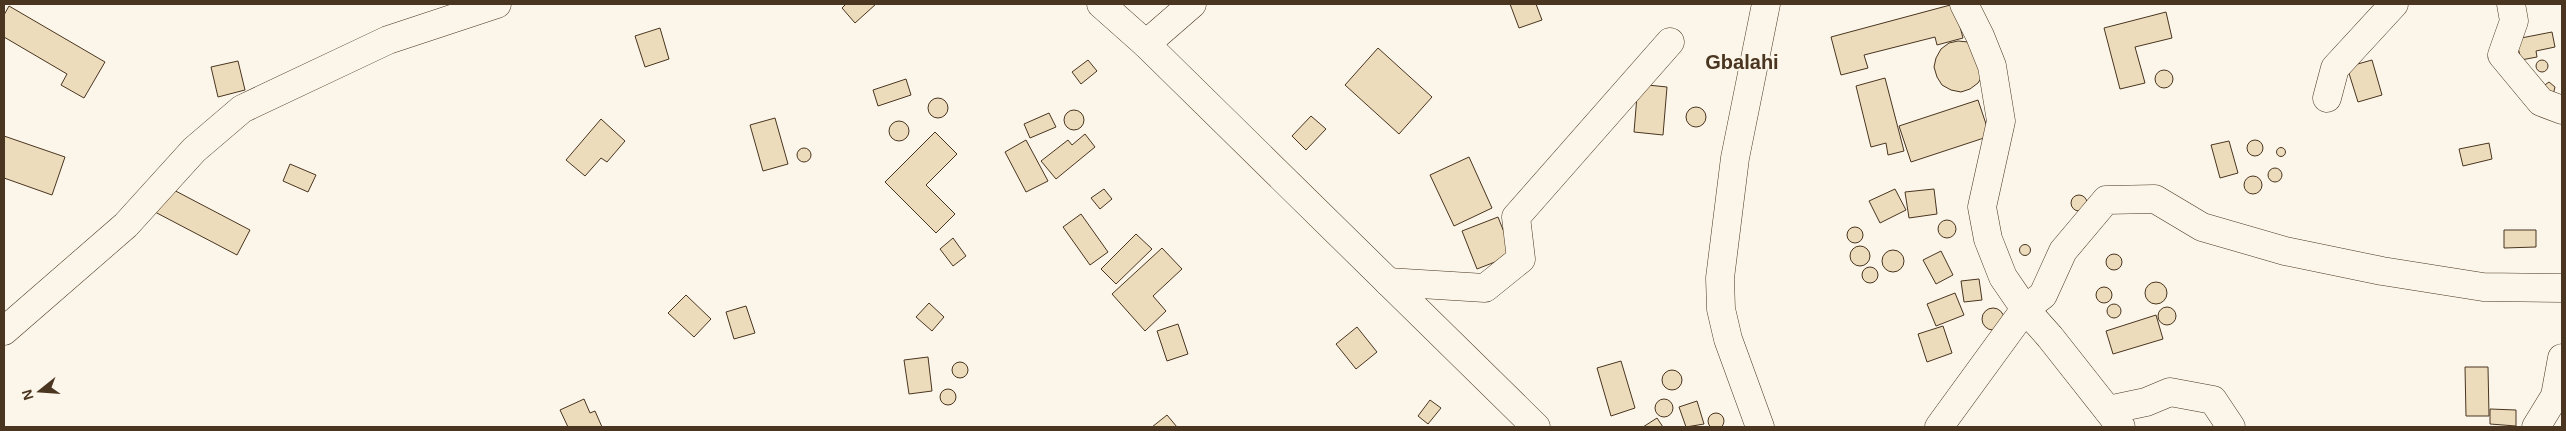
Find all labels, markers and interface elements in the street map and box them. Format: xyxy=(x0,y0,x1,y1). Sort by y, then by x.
district label: Gbalahi xyxy=(1705,51,1779,73)
north arrow xyxy=(15,366,65,416)
text: N xyxy=(18,388,37,402)

